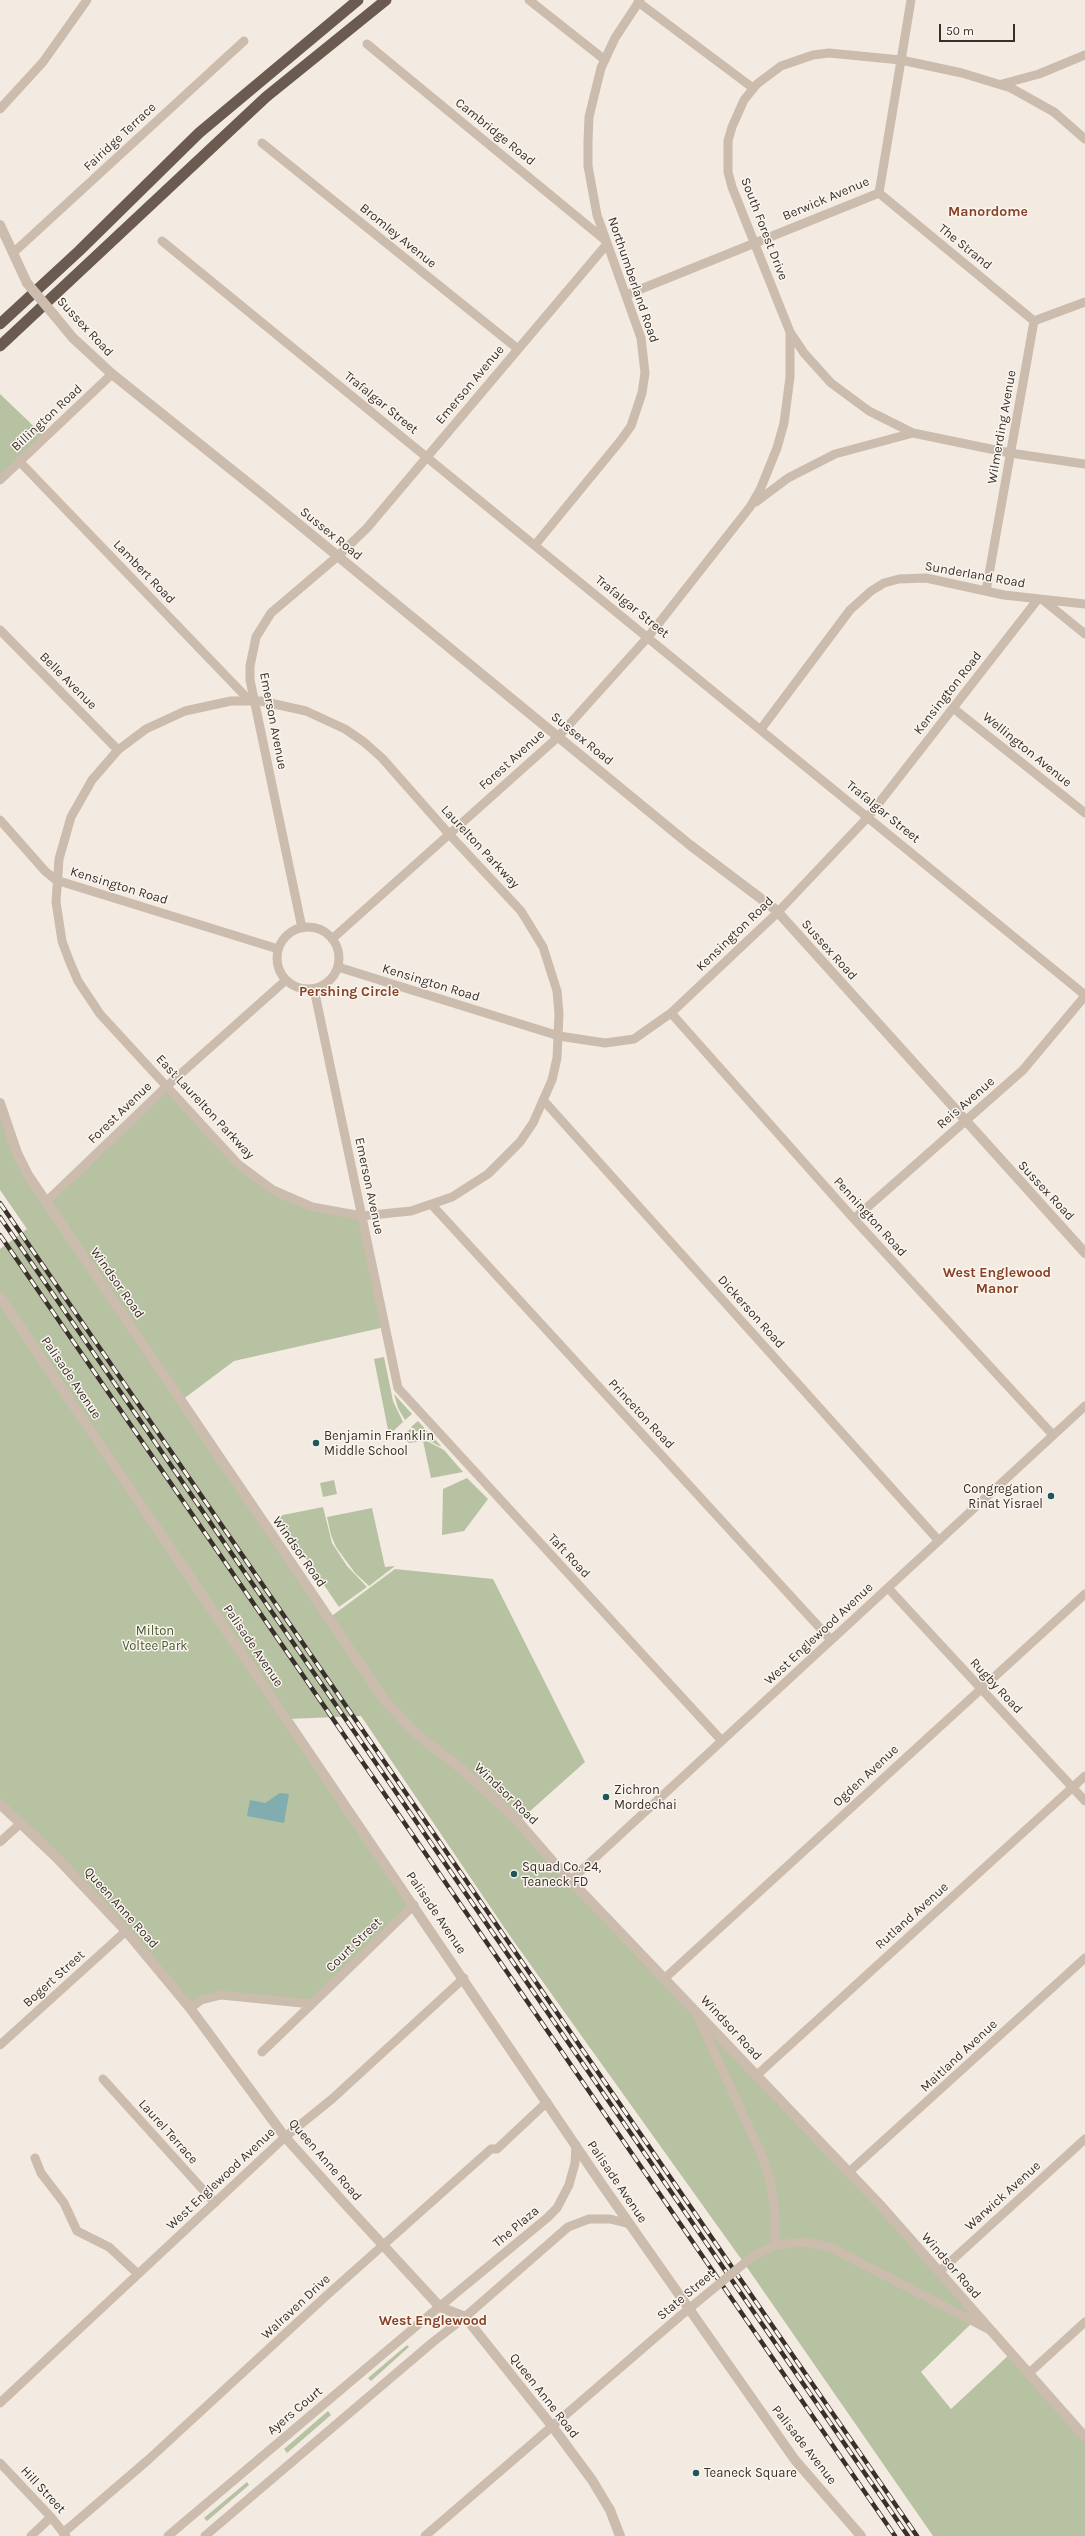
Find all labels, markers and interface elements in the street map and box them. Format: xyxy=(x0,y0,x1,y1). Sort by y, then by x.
scale bar xyxy=(941,16,1017,42)
text: 50 m xyxy=(946,24,974,38)
street label: Cambridge Road xyxy=(452,95,538,169)
street label: Fairidge Terrace xyxy=(81,100,159,174)
street label: Berwick Avenue xyxy=(780,174,872,224)
street label: South Forest Drive xyxy=(737,175,791,283)
street label: Bromley Avenue xyxy=(356,200,440,272)
district label: Manordome xyxy=(948,204,1028,220)
street label: Northumberland Road xyxy=(604,215,662,345)
street label: The Strand xyxy=(935,221,995,273)
street label: Sussex Road xyxy=(53,294,117,360)
street label: Emerson Avenue xyxy=(432,342,508,428)
street label: Trafalgar Street xyxy=(341,368,421,438)
street label: Wilmerding Avenue xyxy=(984,369,1020,485)
street label: Billington Road xyxy=(8,381,86,455)
street label: Sussex Road xyxy=(297,504,365,564)
street label: Lambert Road xyxy=(110,537,178,607)
street label: Sunderland Road xyxy=(923,558,1027,592)
street label: Trafalgar Street xyxy=(592,572,672,642)
street label: Kensington Road xyxy=(911,648,985,738)
street label: Belle Avenue xyxy=(36,649,100,713)
street label: Emerson Avenue xyxy=(256,671,290,771)
street label: Sussex Road xyxy=(548,709,616,769)
street label: Wellington Avenue xyxy=(979,709,1075,791)
street label: Forest Avenue xyxy=(476,727,548,793)
street label: Trafalgar Street xyxy=(843,777,923,847)
street label: Laurelton Parkway xyxy=(437,802,523,892)
street label: Kensington Road xyxy=(68,864,170,908)
street label: Kensington Road xyxy=(693,893,777,975)
street label: Sussex Road xyxy=(798,917,860,983)
street label: Kensington Road xyxy=(380,961,482,1005)
district label: Pershing Circle xyxy=(299,984,399,1000)
street label: East Laurelton Parkway xyxy=(152,1051,258,1163)
street label: Reis Avenue xyxy=(934,1074,998,1132)
street label: Forest Avenue xyxy=(85,1079,155,1147)
street label: Emerson Avenue xyxy=(351,1136,387,1236)
street label: Sussex Road xyxy=(1014,1158,1078,1224)
street label: Pennington Road xyxy=(830,1174,910,1260)
street label: Windsor Road xyxy=(87,1245,147,1321)
district label: West Englewood Manor xyxy=(943,1265,1051,1298)
street label: Dickerson Road xyxy=(714,1272,788,1352)
street label: Palisade Avenue xyxy=(38,1334,104,1422)
street label: Princeton Road xyxy=(605,1376,677,1452)
place label: Benjamin Franklin Middle School xyxy=(324,1428,434,1459)
marker: Benjamin Franklin Middle School xyxy=(311,1438,321,1448)
place label: Congregation Rinat Yisrael xyxy=(963,1481,1043,1512)
marker: Congregation Rinat Yisrael xyxy=(1046,1491,1056,1501)
street label: Windsor Road xyxy=(269,1514,329,1590)
street label: Taft Road xyxy=(545,1531,593,1581)
street label: West Englewood Avenue xyxy=(762,1580,876,1688)
street label: Palisade Avenue xyxy=(220,1602,286,1690)
park label: Milton Voltee Park xyxy=(122,1623,188,1654)
street label: Rugby Road xyxy=(966,1655,1026,1717)
street label: Ogden Avenue xyxy=(830,1742,902,1810)
street label: Windsor Road xyxy=(471,1760,541,1828)
place label: Zichron Mordechai xyxy=(614,1782,677,1813)
marker: Zichron Mordechai xyxy=(601,1792,611,1802)
place label: Squad Co. 24, Teaneck FD xyxy=(522,1859,601,1890)
street label: Queen Anne Road xyxy=(81,1864,161,1952)
street label: Palisade Avenue xyxy=(403,1869,469,1957)
marker: Squad Co. 24, Teaneck FD xyxy=(509,1869,519,1879)
street label: Rutland Avenue xyxy=(872,1879,952,1953)
street label: Court Street xyxy=(323,1915,385,1975)
street label: Bogert Street xyxy=(20,1947,88,2011)
street label: Windsor Road xyxy=(697,1992,765,2064)
street label: Maitland Avenue xyxy=(917,2016,1001,2096)
street label: Laurel Terrace xyxy=(135,2097,201,2167)
street label: Queen Anne Road xyxy=(285,2116,365,2204)
street label: West Englewood Avenue xyxy=(164,2125,278,2233)
street label: Palisade Avenue xyxy=(584,2138,650,2226)
street label: Warwick Avenue xyxy=(962,2158,1044,2234)
street label: The Plaza xyxy=(490,2203,542,2251)
street label: Windsor Road xyxy=(918,2230,984,2302)
street label: State Street xyxy=(654,2266,718,2324)
street label: Walraven Drive xyxy=(258,2271,334,2343)
district label: West Englewood xyxy=(379,2313,487,2329)
street label: Queen Anne Road xyxy=(506,2350,582,2442)
street label: Ayers Court xyxy=(264,2383,326,2439)
street label: Palisade Avenue xyxy=(768,2402,840,2488)
street label: Hill Street xyxy=(17,2463,69,2517)
place label: Teaneck Square xyxy=(704,2465,797,2481)
marker: Teaneck Square xyxy=(691,2468,701,2478)

